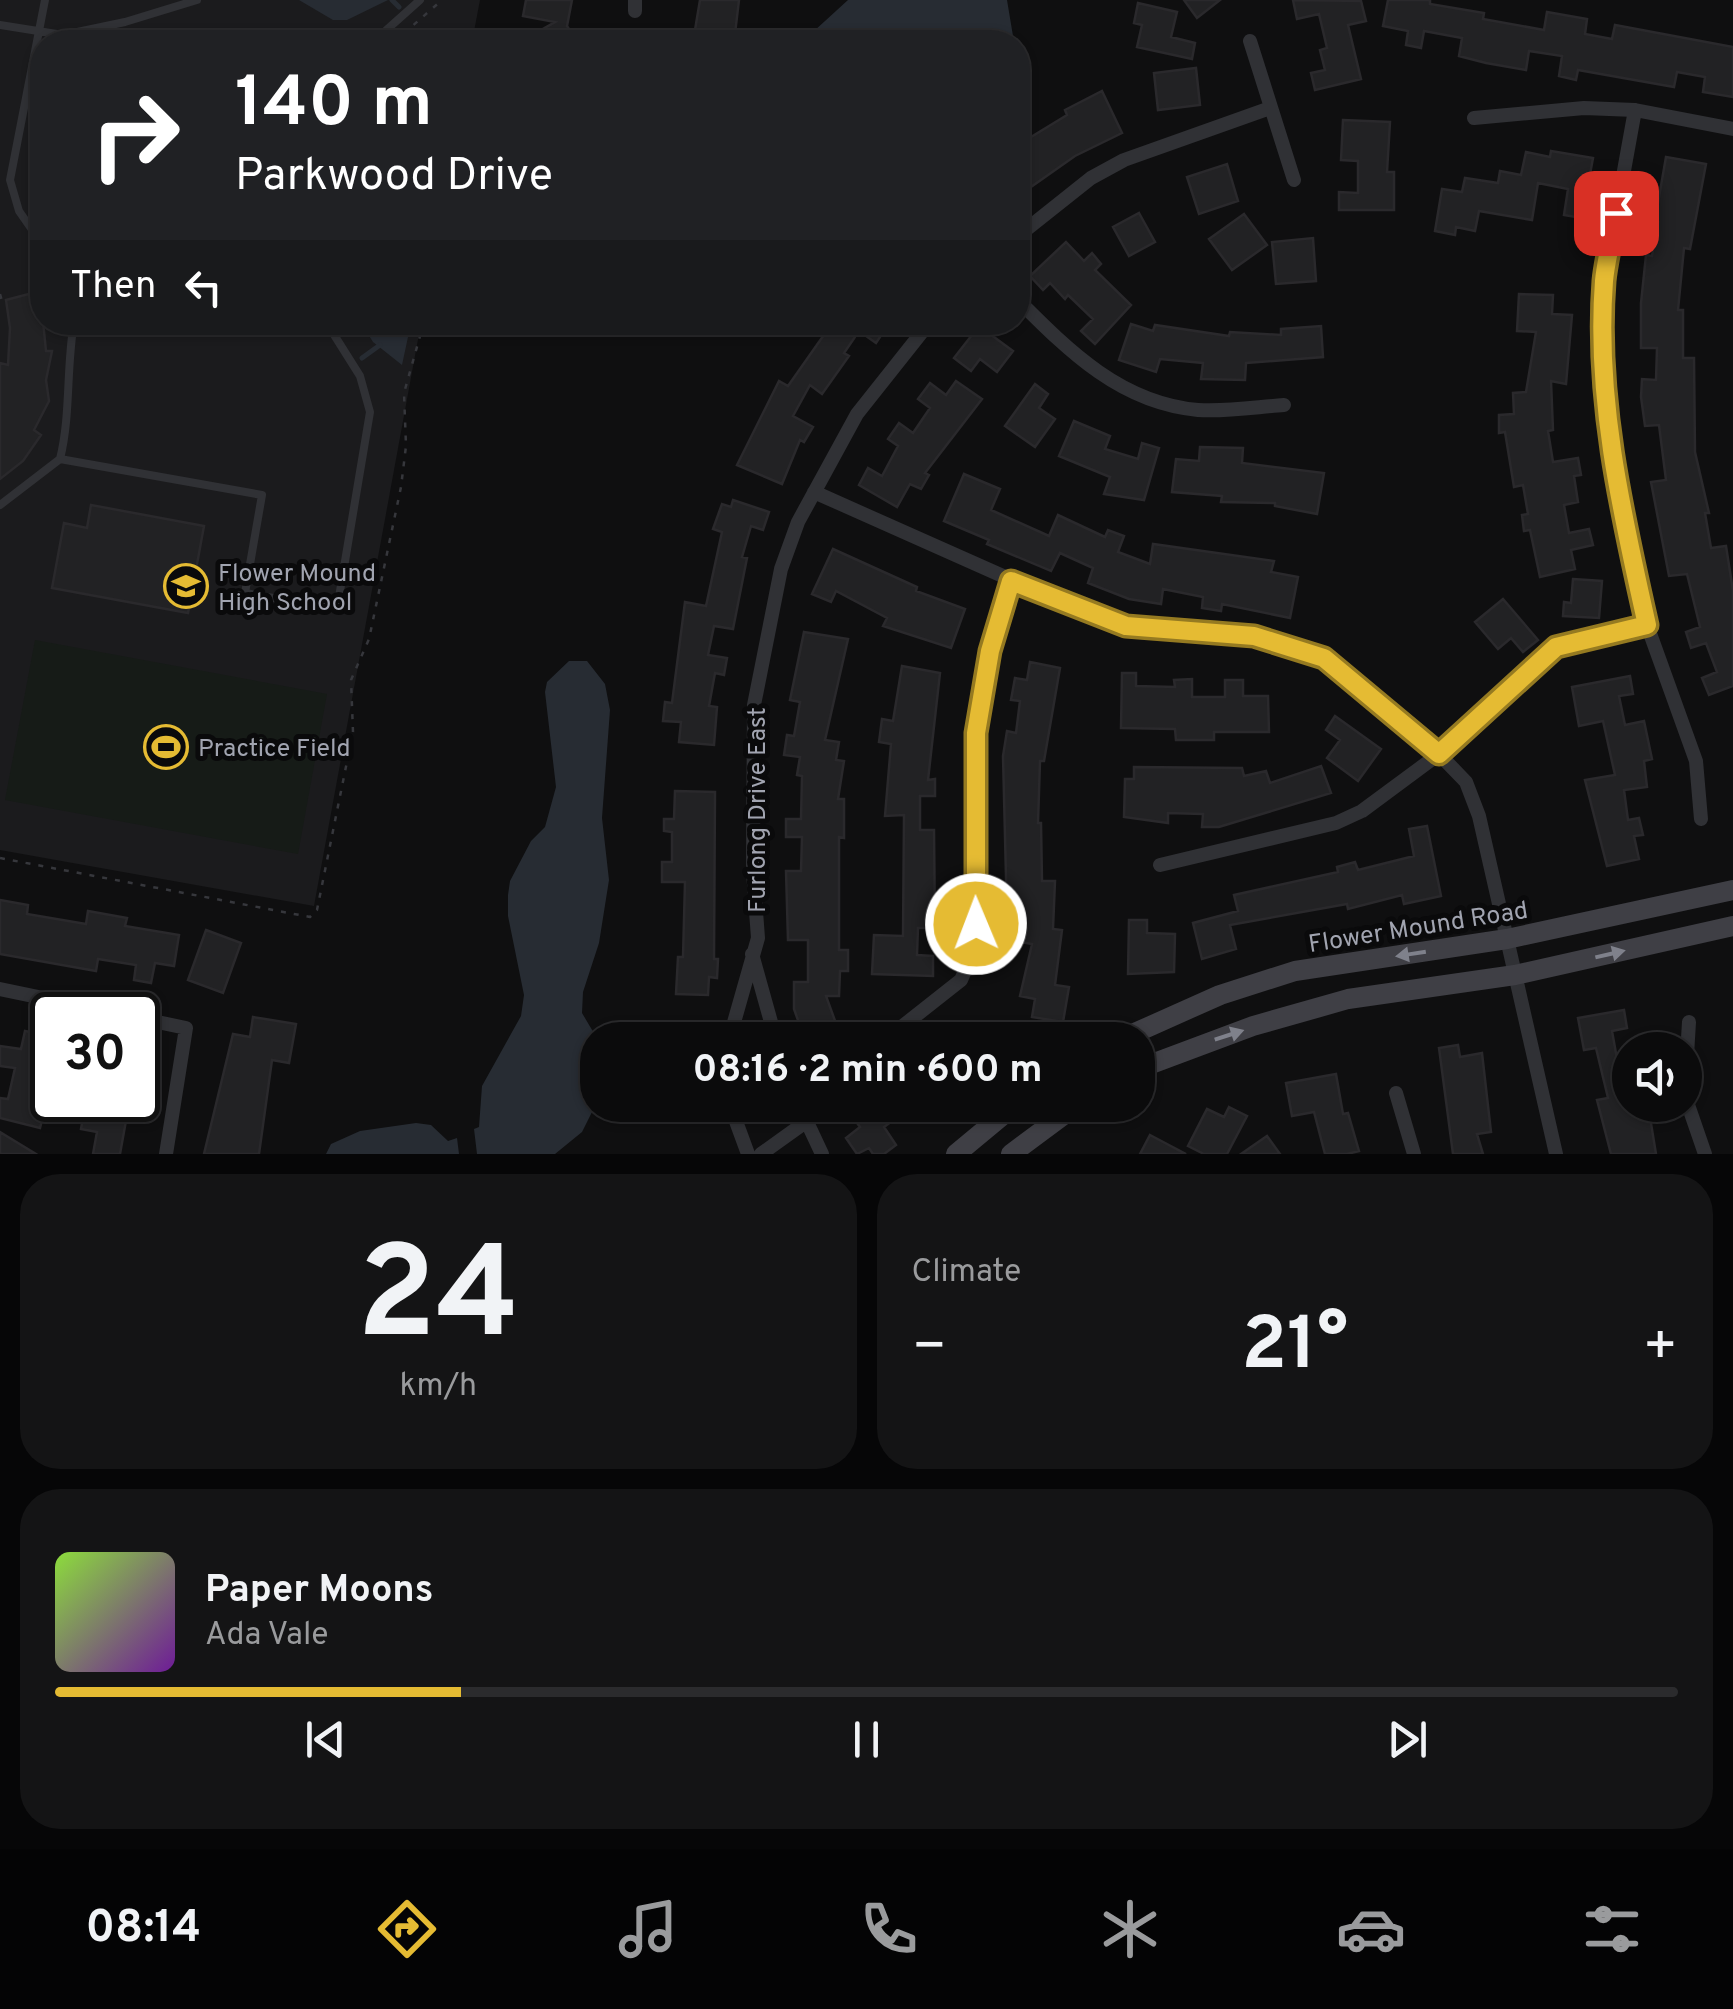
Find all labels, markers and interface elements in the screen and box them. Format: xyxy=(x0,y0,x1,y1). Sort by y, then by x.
text: 140 m xyxy=(235,62,433,151)
icon: right xyxy=(70,70,200,200)
text: Parkwood Drive xyxy=(235,149,553,206)
pin xyxy=(1574,171,1659,256)
icon: arrive xyxy=(1589,186,1644,241)
icon: left xyxy=(176,260,231,315)
text: Then xyxy=(70,263,156,312)
place label: Flower Mound High School xyxy=(218,559,376,620)
school or university icon: Flower Mound High School xyxy=(163,563,209,609)
street label: Furlong Drive East xyxy=(743,707,775,913)
sports icon: Practice Field xyxy=(143,724,189,770)
place label: Practice Field xyxy=(198,734,351,766)
position arrow xyxy=(924,872,1028,976)
street label: Flower Mound Road xyxy=(1306,896,1531,962)
one-way arrow xyxy=(1394,946,1426,962)
one-way arrow xyxy=(1595,946,1626,961)
speed limit sign: 30 xyxy=(30,992,160,1122)
one-way arrow xyxy=(1214,1026,1244,1041)
map controls xyxy=(1612,1032,1702,1122)
button: sound xyxy=(1612,1032,1702,1122)
text: 08:16 · 2 min · 600 m xyxy=(692,1047,1043,1096)
text: 24 xyxy=(357,1219,520,1384)
text: Climate xyxy=(912,1253,1021,1293)
text: 21° xyxy=(1241,1301,1348,1396)
text: − xyxy=(912,1314,947,1384)
text: + xyxy=(1643,1314,1678,1384)
text: km/h xyxy=(399,1367,477,1407)
text: Paper Moons xyxy=(205,1567,434,1616)
text: Ada Vale xyxy=(205,1616,329,1656)
icon: previous xyxy=(298,1712,353,1767)
icon: pause xyxy=(839,1712,894,1767)
icon: next xyxy=(1380,1712,1435,1767)
icon: directions xyxy=(372,1894,442,1964)
icon: music xyxy=(613,1894,683,1964)
icon: phone xyxy=(854,1894,924,1964)
icon: climate xyxy=(1095,1894,1165,1964)
icon: car xyxy=(1336,1894,1406,1964)
icon: filters xyxy=(1577,1894,1647,1964)
text: 08:14 xyxy=(86,1901,201,1958)

